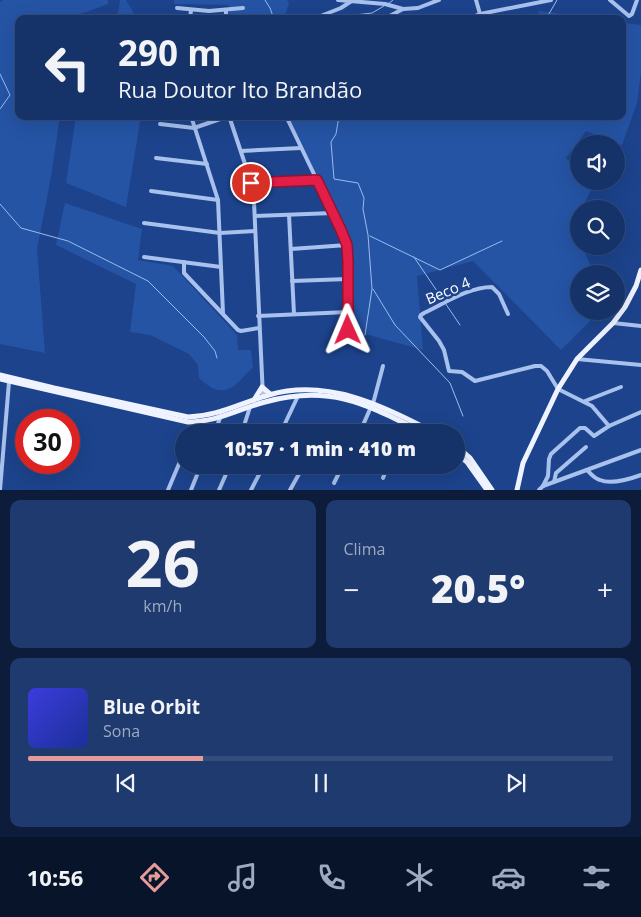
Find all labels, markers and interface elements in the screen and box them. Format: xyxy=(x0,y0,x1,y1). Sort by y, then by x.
text: 290 m xyxy=(118,29,222,76)
icon: left xyxy=(35,35,100,100)
text: Rua Doutor Ito Brandão xyxy=(118,74,362,104)
map controls xyxy=(570,135,625,320)
button: sound xyxy=(570,135,625,190)
pin xyxy=(230,162,272,204)
icon: arrive xyxy=(237,169,265,197)
button: search xyxy=(570,200,625,255)
button: layers xyxy=(570,265,625,320)
street label: Beco 4 xyxy=(422,272,473,308)
position arrow xyxy=(321,303,373,355)
speed limit sign: 30 xyxy=(15,409,80,474)
text: 10:57 · 1 min · 410 m xyxy=(224,436,416,462)
text: 26 xyxy=(126,518,200,606)
text: Clima xyxy=(344,538,385,560)
text: 20.5° xyxy=(431,562,525,614)
text: − xyxy=(344,570,360,608)
text: + xyxy=(597,570,613,608)
text: km/h xyxy=(143,595,182,617)
text: Blue Orbit xyxy=(103,694,200,720)
text: Sona xyxy=(103,720,140,742)
icon: previous xyxy=(112,769,140,797)
icon: pause xyxy=(307,769,335,797)
icon: next xyxy=(502,769,530,797)
icon: directions xyxy=(137,860,172,895)
icon: music xyxy=(225,860,260,895)
icon: phone xyxy=(314,860,349,895)
icon: climate xyxy=(402,860,437,895)
icon: car xyxy=(491,860,526,895)
icon: filters xyxy=(579,860,614,895)
text: 10:56 xyxy=(27,862,83,892)

